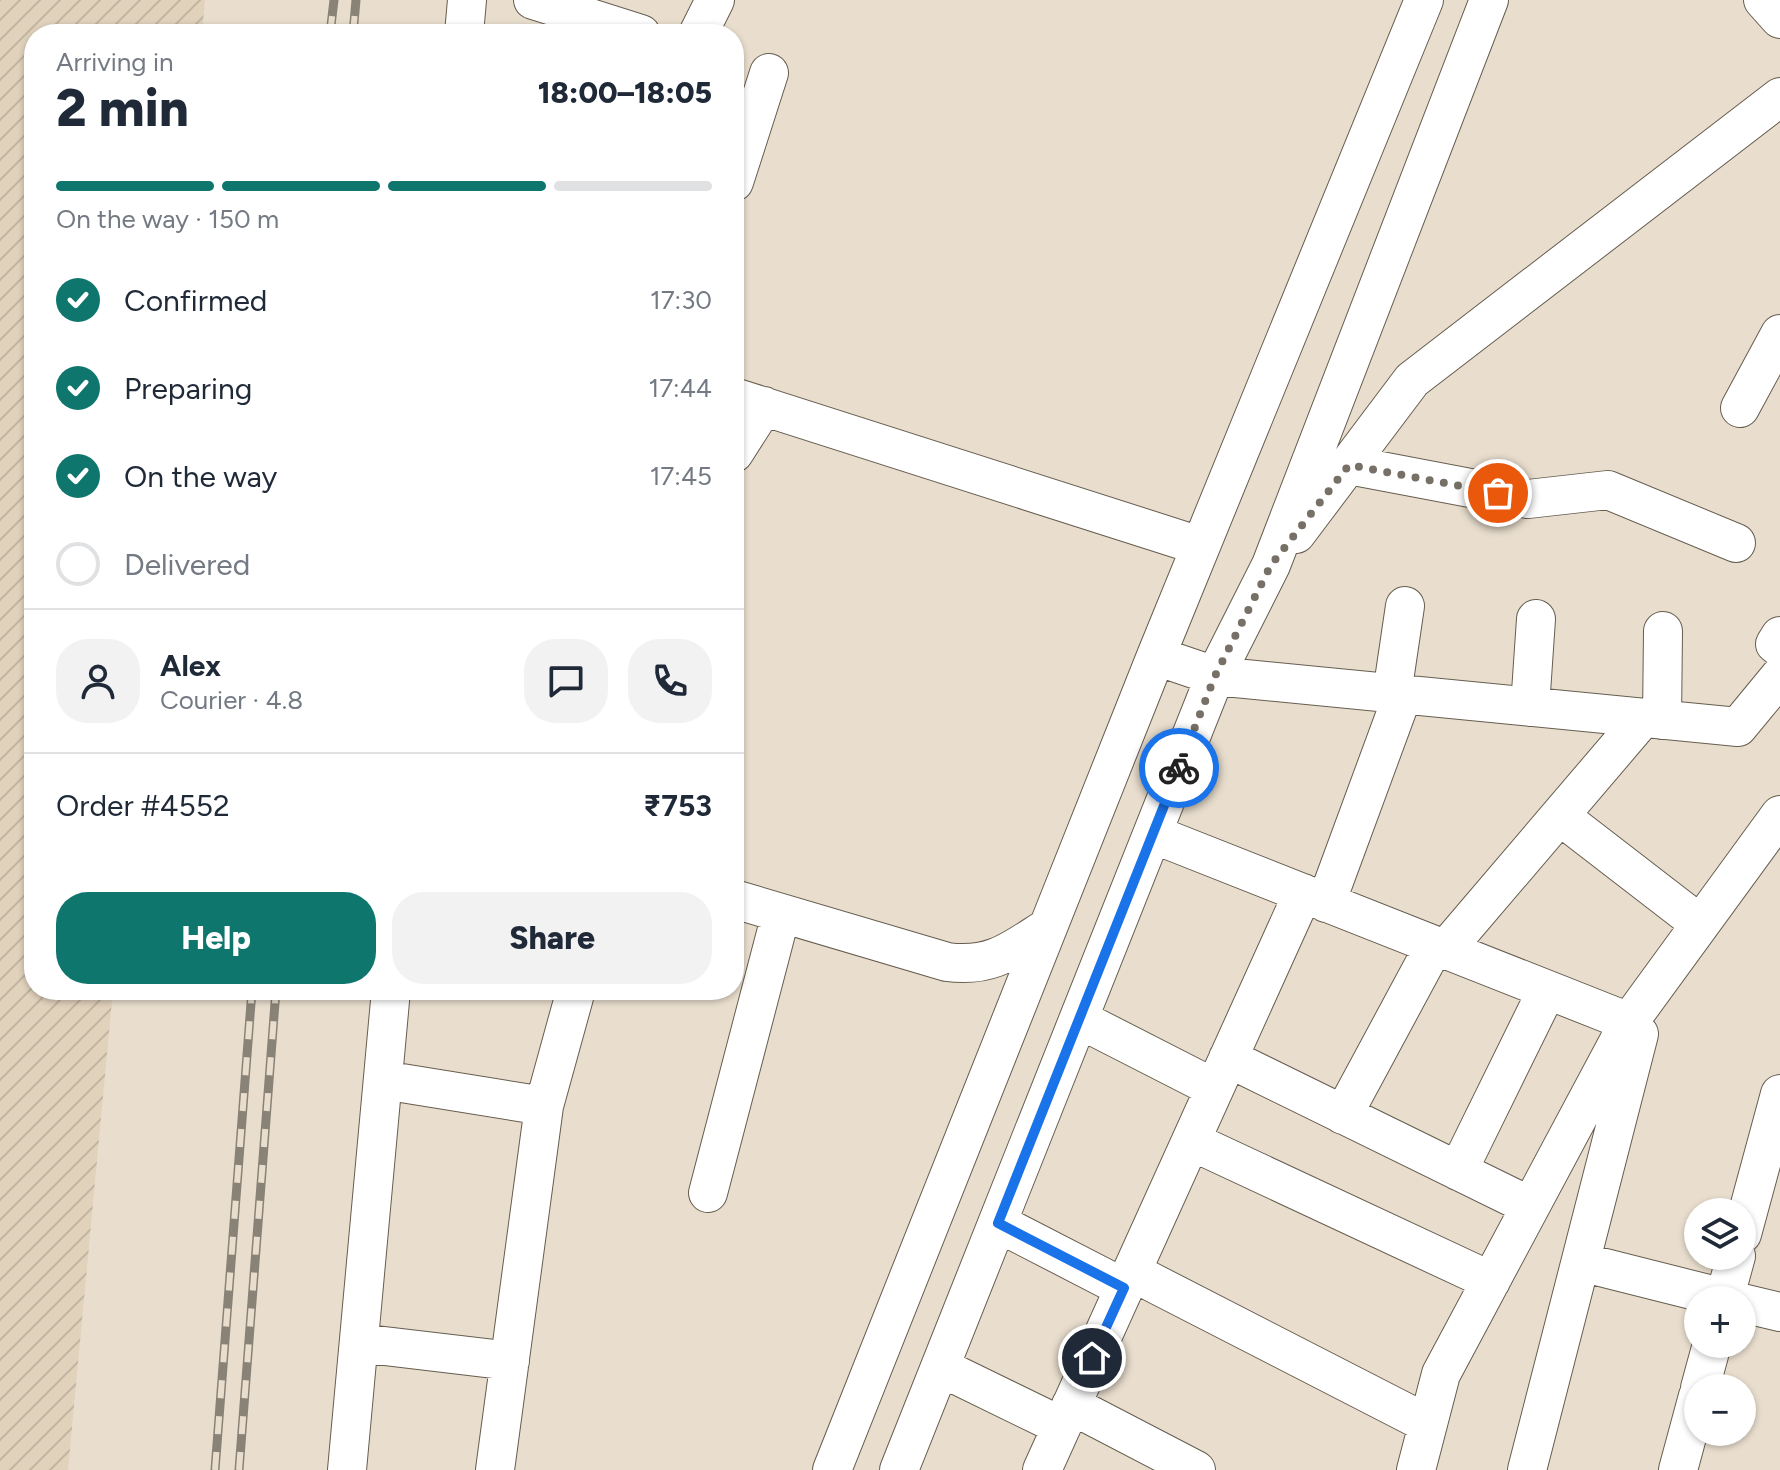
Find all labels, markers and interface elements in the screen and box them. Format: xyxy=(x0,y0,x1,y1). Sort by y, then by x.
text: Arriving in xyxy=(56,46,174,78)
text: 18:00–18:05 xyxy=(538,74,712,111)
text: 2 min xyxy=(56,77,189,139)
text: On the way · 150 m xyxy=(56,203,279,235)
icon: check xyxy=(56,278,100,322)
text: Confirmed xyxy=(124,282,267,319)
text: 17:30 xyxy=(650,284,712,316)
icon: check xyxy=(56,366,100,410)
text: Preparing xyxy=(124,370,252,407)
text: 17:44 xyxy=(648,372,712,404)
icon: check xyxy=(56,454,100,498)
text: On the way xyxy=(124,458,277,495)
pin xyxy=(1464,459,1532,527)
text: 17:45 xyxy=(650,460,712,492)
icon: bag xyxy=(1476,471,1520,515)
text: Delivered xyxy=(124,546,250,583)
button: person xyxy=(56,639,140,723)
button: chat xyxy=(524,639,608,723)
button: phone xyxy=(628,639,712,723)
text: Alex xyxy=(160,647,221,684)
text: Courier · 4.8 xyxy=(160,684,303,716)
courier xyxy=(1139,728,1219,808)
icon: bike xyxy=(1157,746,1201,790)
text: Order #4552 xyxy=(56,787,230,824)
text: ₹753 xyxy=(643,787,712,824)
button: Help xyxy=(56,892,376,984)
button: Share xyxy=(392,892,712,984)
map controls xyxy=(1684,1198,1756,1446)
button: layers xyxy=(1684,1198,1756,1270)
button: + xyxy=(1684,1286,1756,1358)
pin xyxy=(1058,1324,1126,1392)
icon: home xyxy=(1070,1336,1114,1380)
button: − xyxy=(1684,1374,1756,1446)

